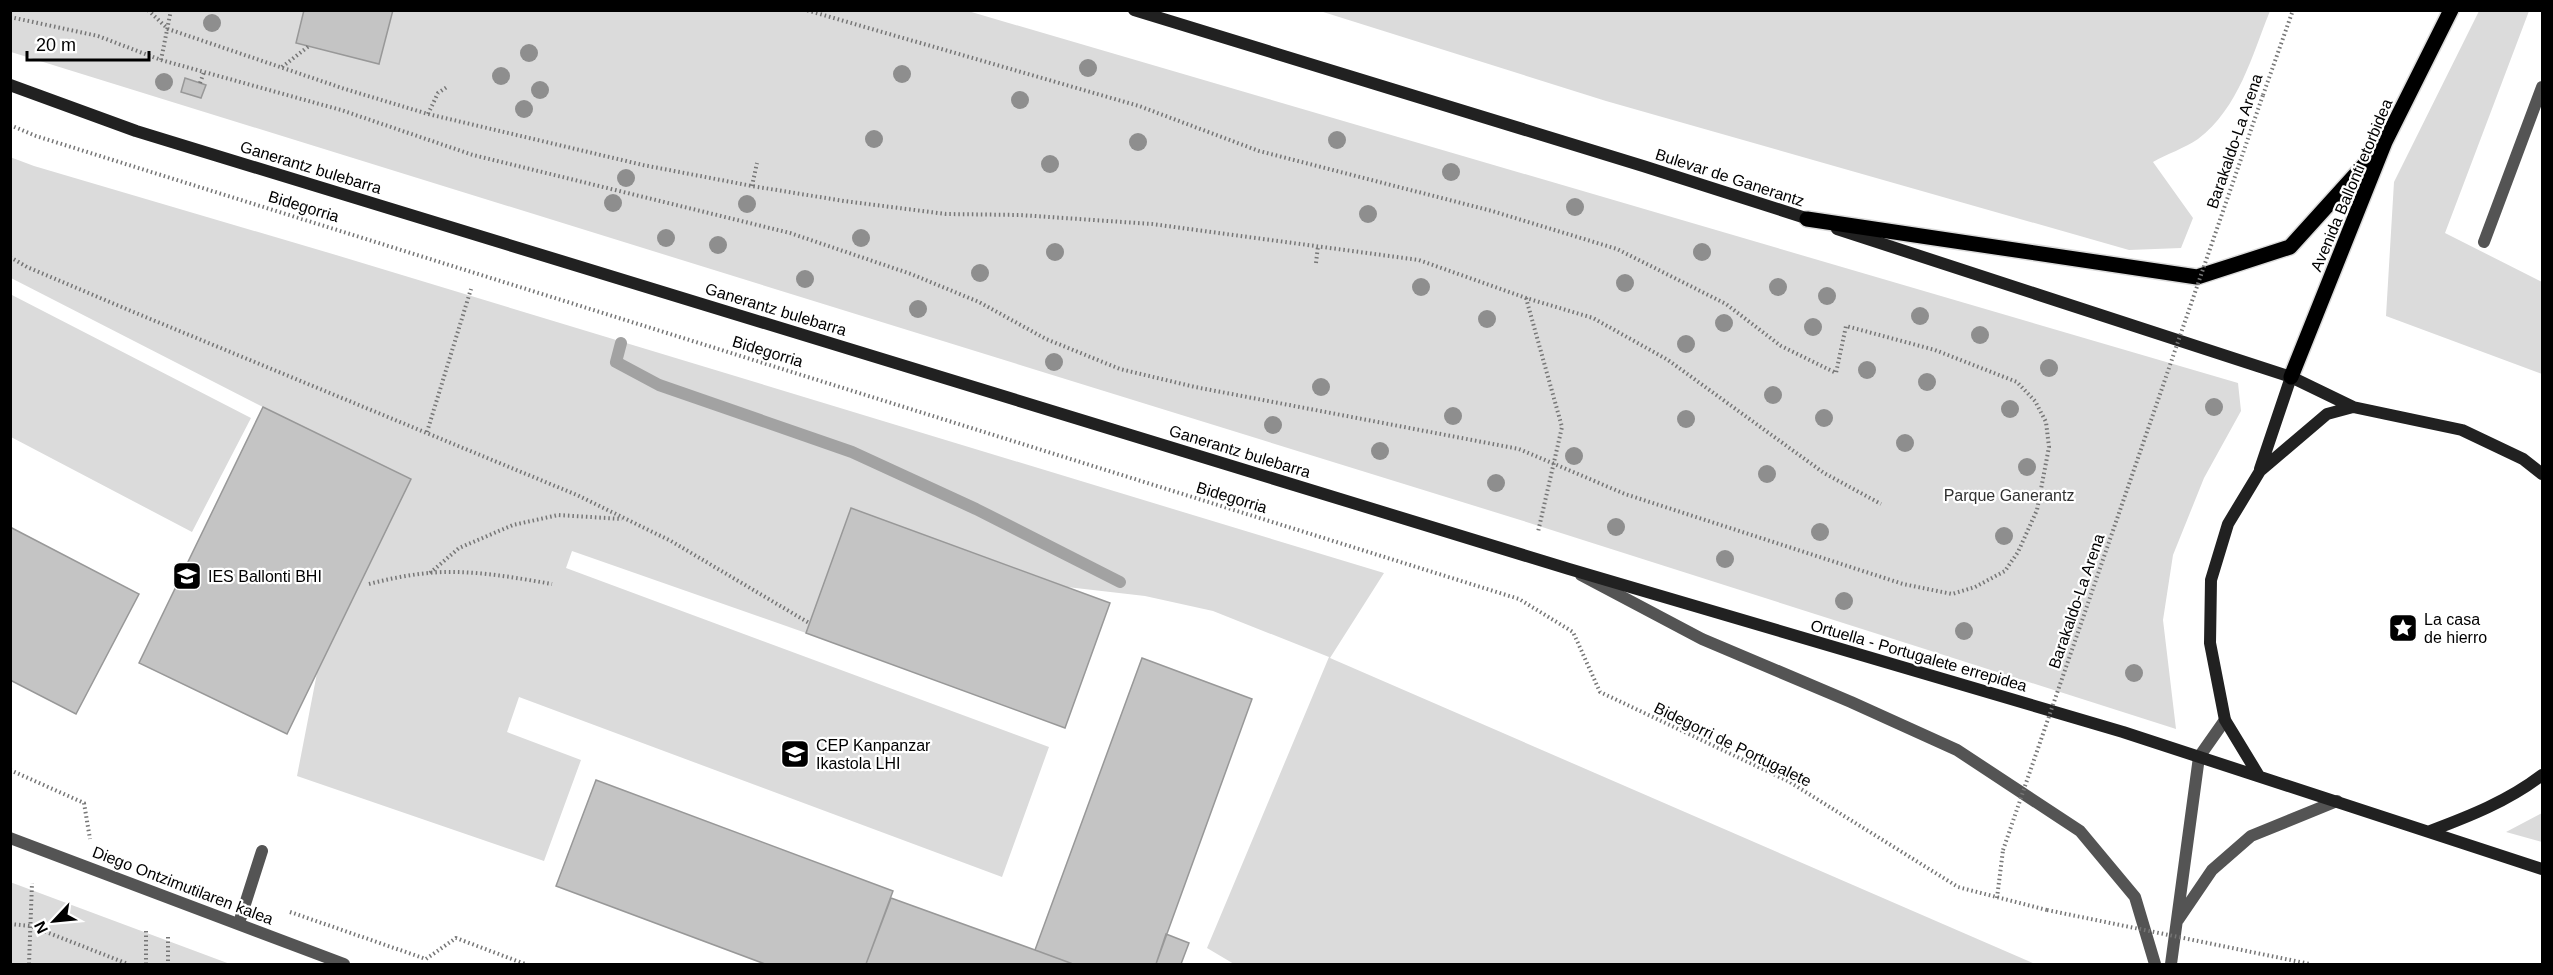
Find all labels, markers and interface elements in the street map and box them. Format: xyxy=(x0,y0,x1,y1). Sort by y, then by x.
scale bar xyxy=(27,24,148,62)
text: 20 m xyxy=(36,35,76,55)
street label: Barakaldo-La Arena xyxy=(2203,71,2266,211)
street label: Avenida Ballonti etorbidea xyxy=(2307,96,2396,274)
street label: Ganerantz bulebarra xyxy=(238,138,384,197)
street label: Bulevar de Ganerantz xyxy=(1653,145,1806,210)
street label: Bidegorria xyxy=(266,188,341,225)
street label: Ganerantz bulebarra xyxy=(703,280,849,339)
street label: Bidegorria xyxy=(730,333,805,370)
street label: Ganerantz bulebarra xyxy=(1167,422,1313,481)
street label: Bidegorria xyxy=(1194,479,1269,516)
park label: Parque Ganerantz xyxy=(1944,487,2074,504)
street label: Barakaldo-La Arena xyxy=(2045,531,2108,671)
school or university icon: IES Ballonti BHI xyxy=(171,560,203,592)
place label: IES Ballonti BHI xyxy=(208,568,322,585)
place label: La casa de hierro xyxy=(2424,611,2487,646)
place icon: La casa de hierro xyxy=(2387,612,2419,644)
street label: Ortuella - Portugalete errepidea xyxy=(1809,616,2029,695)
street label: Bidegorri de Portugalete xyxy=(1652,699,1814,790)
place label: CEP Kanpanzar Ikastola LHI xyxy=(816,737,931,772)
school or university icon: CEP Kanpanzar Ikastola LHI xyxy=(779,738,811,770)
street label: Diego Ontzimutilaren kalea xyxy=(90,843,276,928)
north arrow xyxy=(24,891,84,951)
text: N xyxy=(31,918,51,936)

